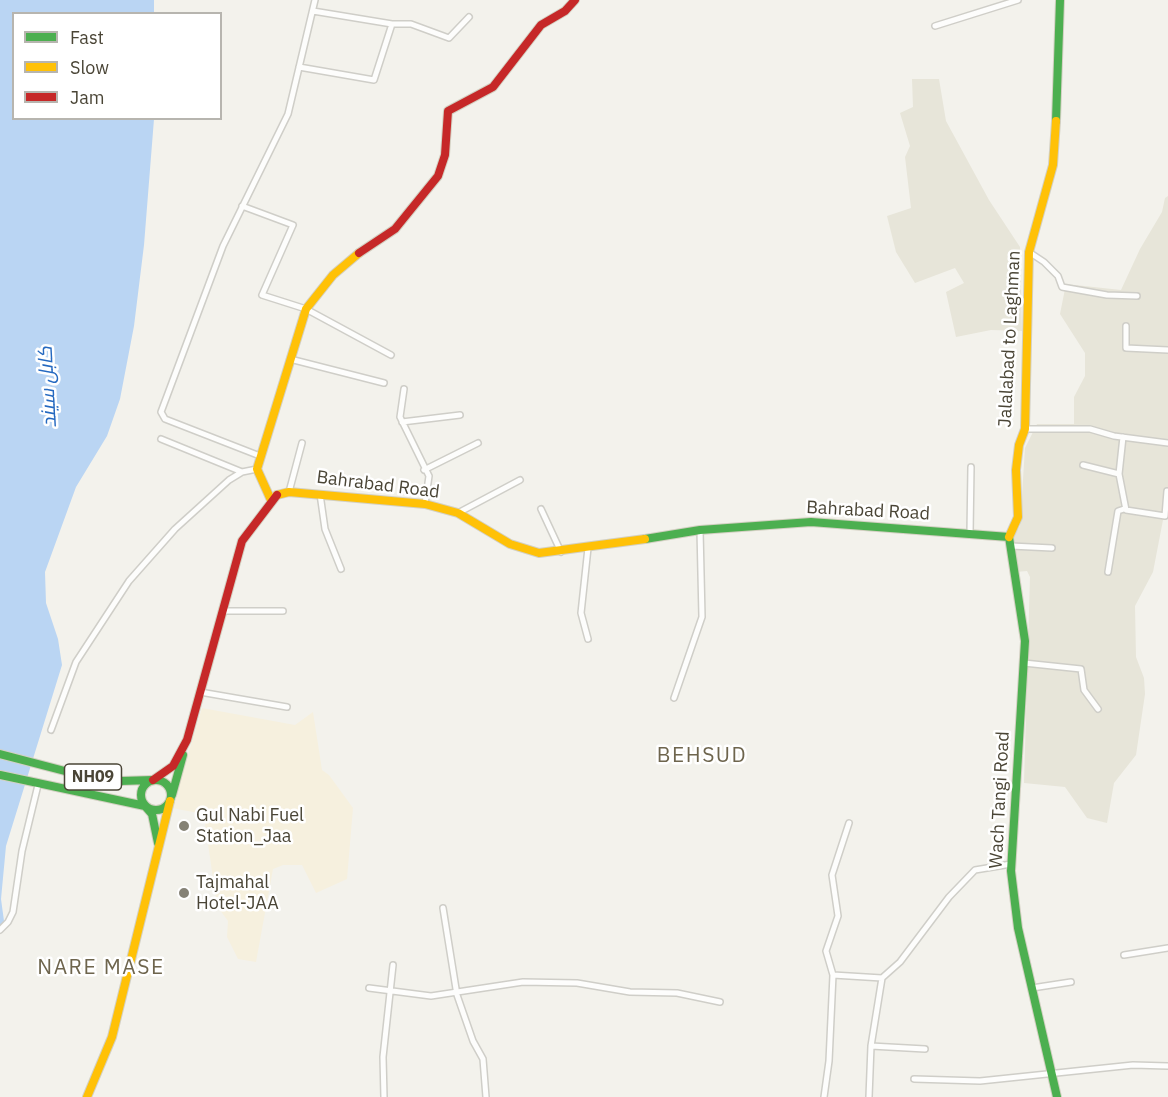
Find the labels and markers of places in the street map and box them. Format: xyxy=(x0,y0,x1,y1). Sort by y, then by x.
place label: Gul Nabi Fuel Station_Jaa xyxy=(196,805,304,848)
marker: Gul Nabi Fuel Station_Jaa xyxy=(177,819,191,833)
place label: Tajmahal Hotel-JAA xyxy=(196,872,279,914)
marker: Tajmahal Hotel-JAA xyxy=(177,886,191,900)

